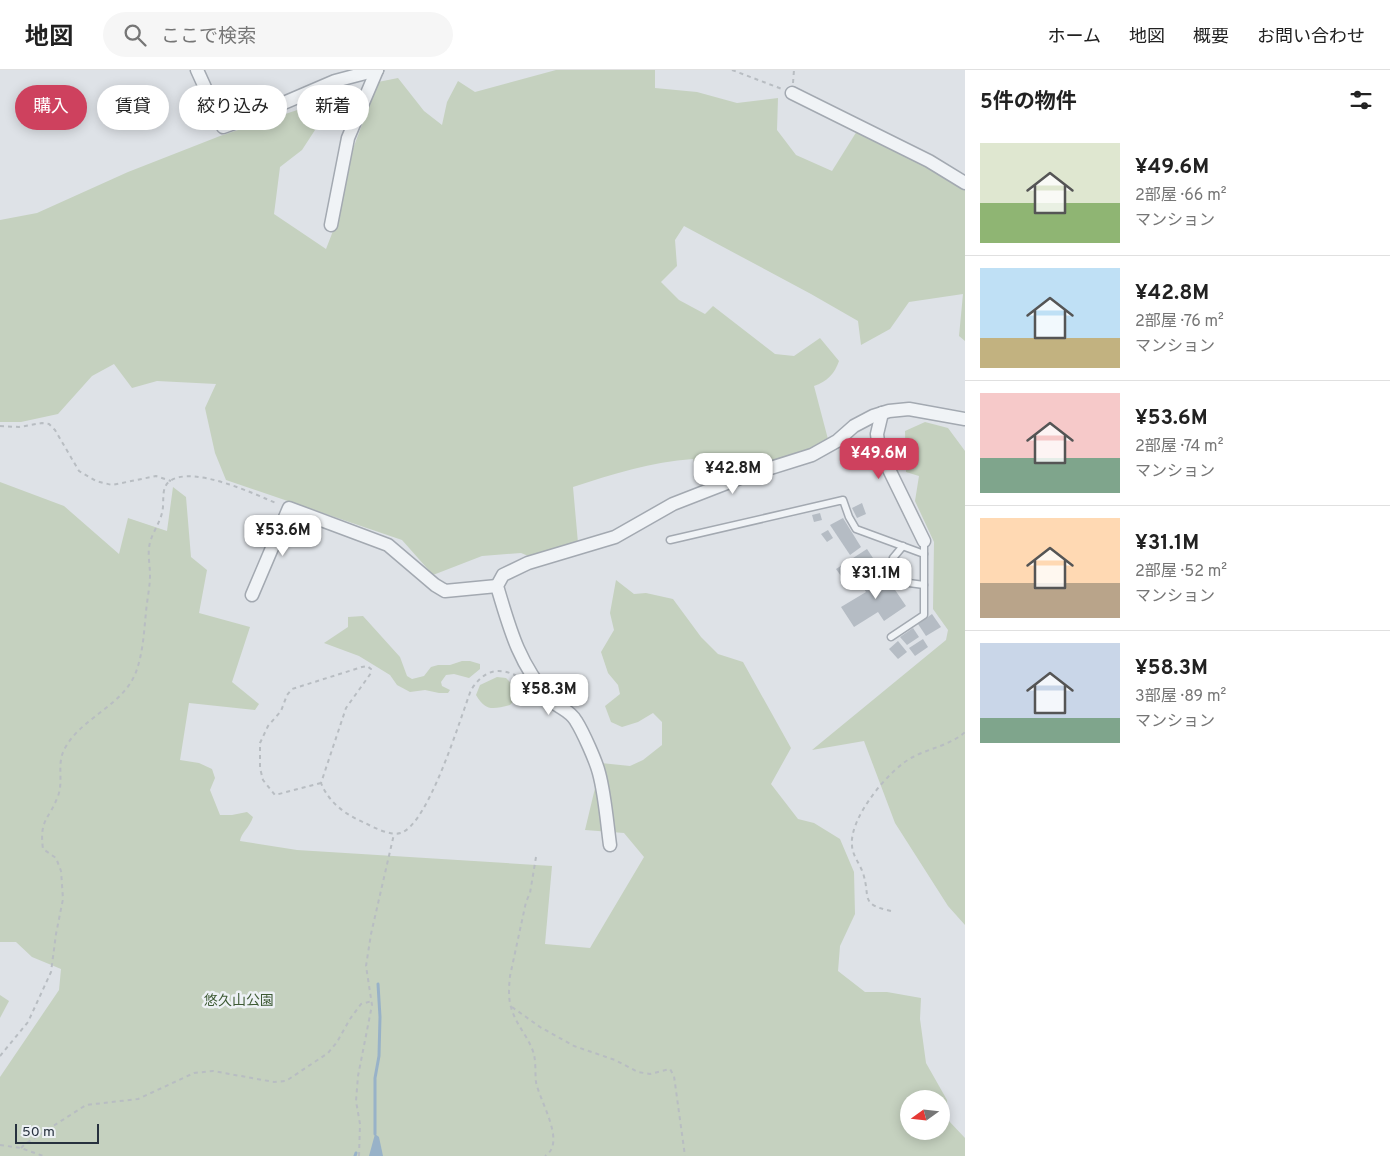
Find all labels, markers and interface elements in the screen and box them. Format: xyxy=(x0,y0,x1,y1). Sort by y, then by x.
search box xyxy=(103,12,453,57)
icon: search xyxy=(121,21,149,49)
text: 地図 xyxy=(25,23,73,53)
text: ここで検索 xyxy=(161,25,256,49)
text: ホーム xyxy=(1048,26,1101,49)
text: 地図 xyxy=(1129,26,1165,49)
text: 概要 xyxy=(1193,26,1229,49)
text: お問い合わせ xyxy=(1257,26,1365,49)
chip: 購入 xyxy=(15,85,87,130)
chip: 賃貸 xyxy=(97,85,169,130)
chip: 絞り込み xyxy=(179,85,287,130)
chip: 新着 xyxy=(297,85,369,130)
icon: filters xyxy=(1347,86,1375,114)
text: 5件の物件 xyxy=(980,89,1077,116)
text: ¥49.6M xyxy=(1135,154,1209,181)
icon: home xyxy=(1020,163,1080,223)
text: 2部屋 · 66 m² xyxy=(1135,186,1227,206)
text: マンション xyxy=(1135,211,1215,231)
text: ¥42.8M xyxy=(1135,280,1209,307)
icon: home xyxy=(1020,288,1080,348)
text: 2部屋 · 76 m² xyxy=(1135,312,1224,332)
text: マンション xyxy=(1135,337,1215,357)
text: ¥53.6M xyxy=(1135,405,1208,432)
icon: home xyxy=(1020,413,1080,473)
text: 2部屋 · 74 m² xyxy=(1135,437,1223,457)
pin: ¥49.6M xyxy=(838,438,920,480)
text: ¥49.6M xyxy=(851,444,907,464)
pin: ¥42.8M xyxy=(692,452,774,495)
text: ¥42.8M xyxy=(705,459,761,479)
text: マンション xyxy=(1135,462,1215,482)
pin: ¥53.6M xyxy=(242,514,324,557)
text: ¥53.6M xyxy=(255,521,311,541)
text: ¥31.1M xyxy=(1135,530,1199,557)
icon: home xyxy=(1020,538,1080,598)
pin: ¥31.1M xyxy=(835,558,917,600)
text: 2部屋 · 52 m² xyxy=(1135,562,1227,582)
text: ¥31.1M xyxy=(852,564,900,584)
text: マンション xyxy=(1135,587,1215,607)
text: ¥58.3M xyxy=(1135,655,1208,682)
icon: home xyxy=(1020,663,1080,723)
pin: ¥58.3M xyxy=(508,674,590,716)
text: ¥58.3M xyxy=(521,680,577,700)
text: 3部屋 · 89 m² xyxy=(1135,687,1226,707)
text: マンション xyxy=(1135,712,1215,732)
park label: 悠久山公園 xyxy=(204,993,274,1010)
north arrow xyxy=(900,1090,950,1140)
map controls xyxy=(900,1090,950,1140)
scale bar xyxy=(15,1121,99,1144)
text: 50 m xyxy=(22,1124,55,1141)

